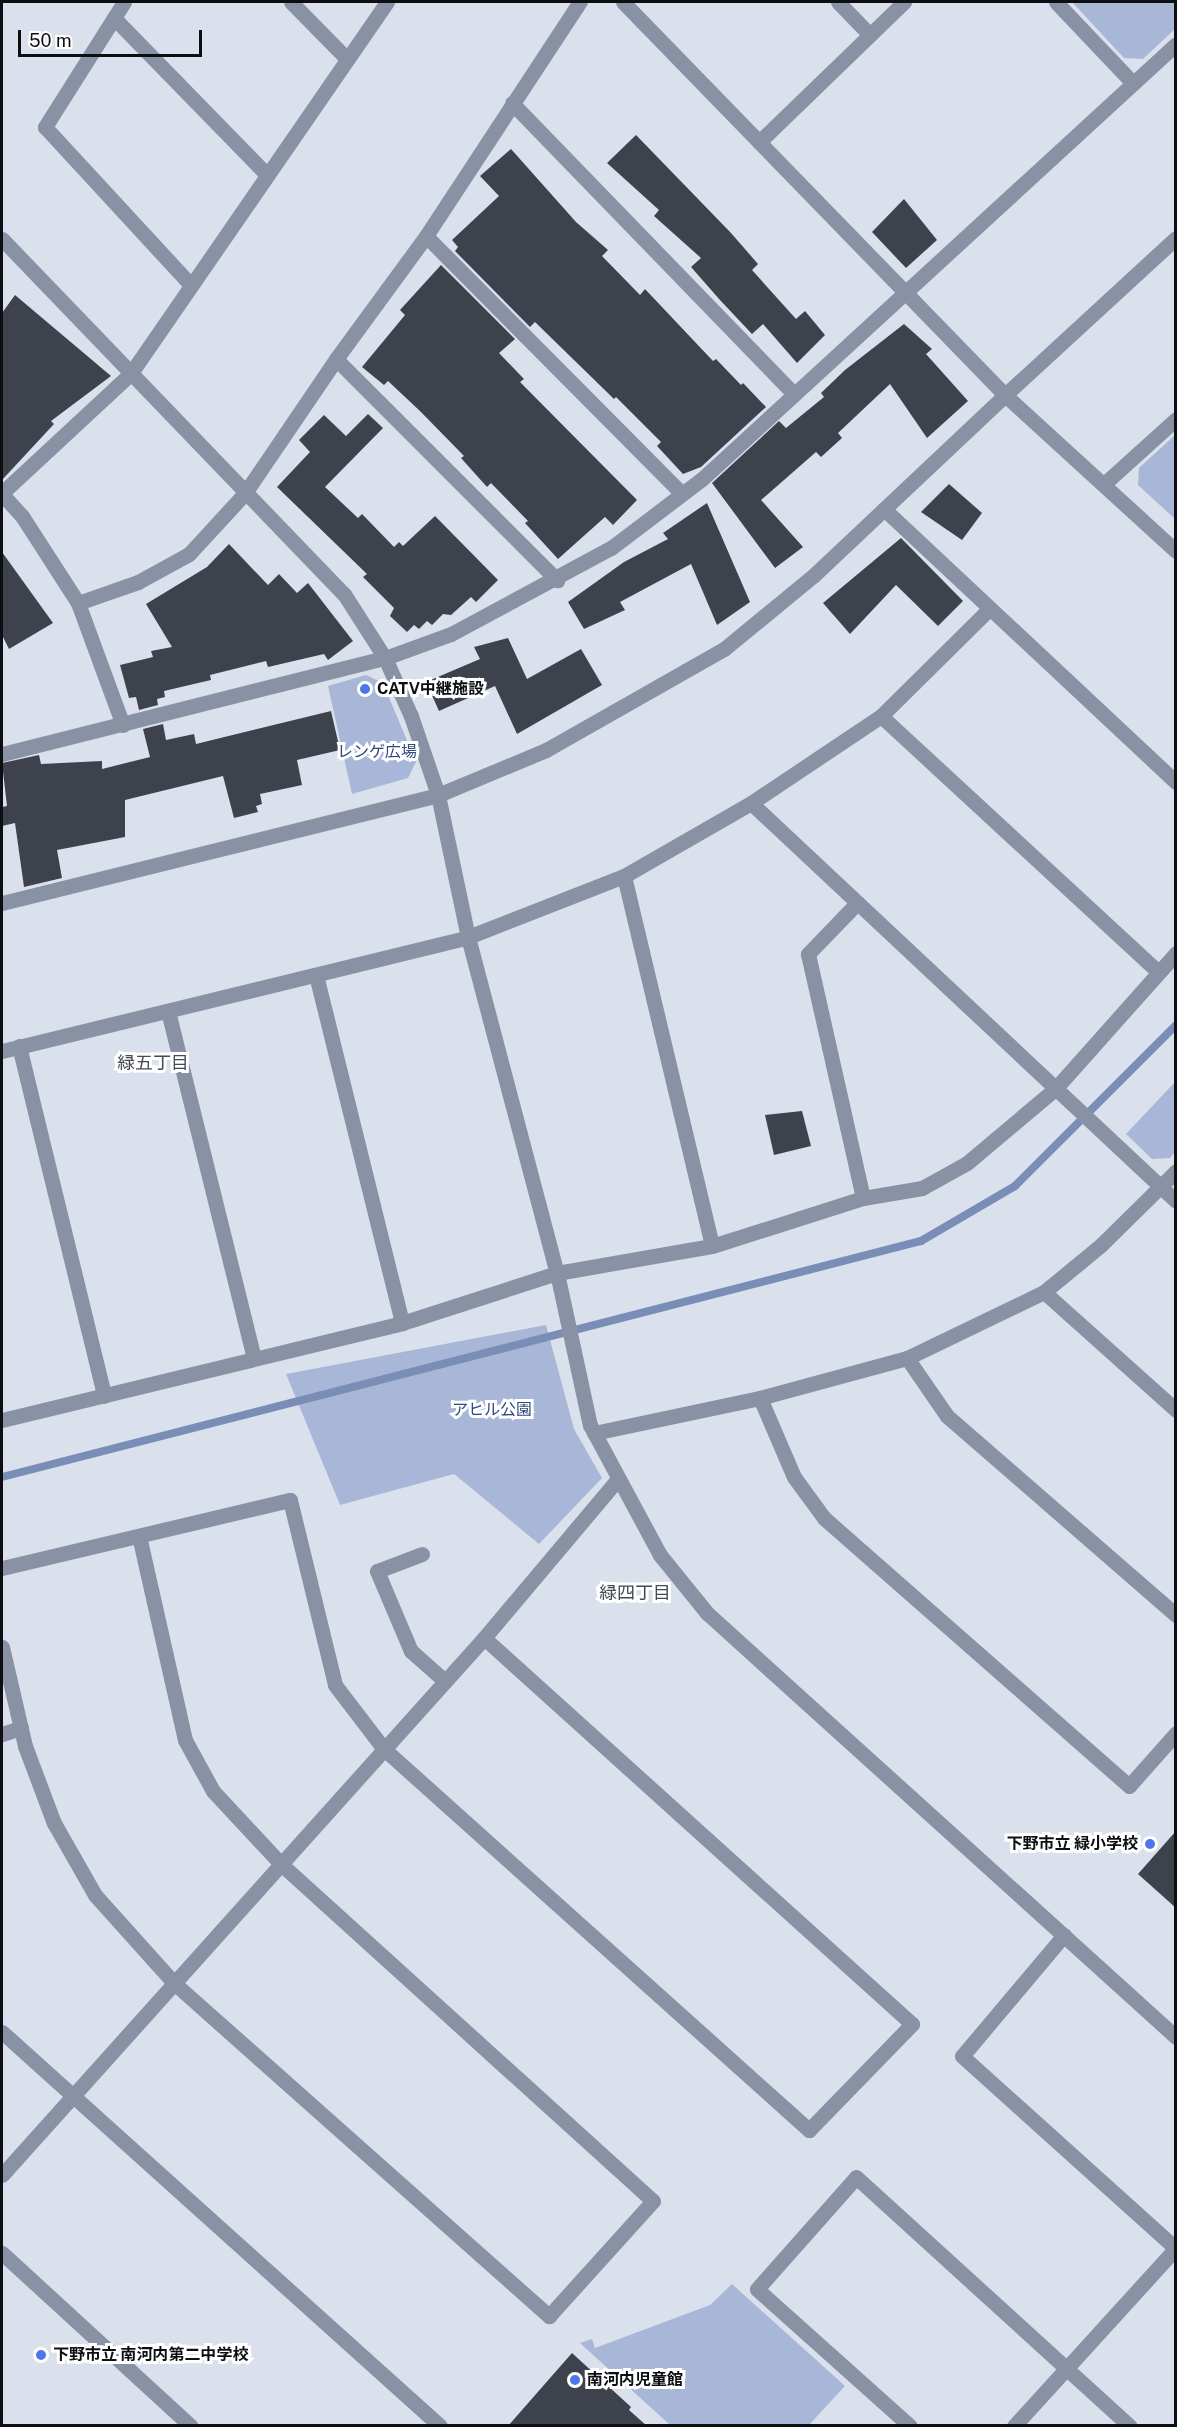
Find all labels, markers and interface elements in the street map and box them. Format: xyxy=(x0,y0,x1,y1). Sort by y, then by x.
scale bar xyxy=(21,18,206,56)
text: 50 m xyxy=(29,30,72,51)
place label: CATV中継施設 xyxy=(377,679,484,699)
marker: CATV中継施設 xyxy=(358,682,372,696)
park label: レンゲ広場 xyxy=(337,742,417,762)
district label: 緑五丁目 xyxy=(117,1052,189,1074)
park label: アヒル公園 xyxy=(452,1400,532,1420)
district label: 緑四丁目 xyxy=(599,1582,671,1604)
place label: 下野市立 緑小学校 xyxy=(1006,1834,1138,1854)
marker: 下野市立 緑小学校 xyxy=(1143,1837,1157,1851)
place label: 下野市立 南河内第二中学校 xyxy=(53,2345,249,2365)
marker: 下野市立 南河内第二中学校 xyxy=(34,2348,48,2362)
place label: 南河内児童館 xyxy=(587,2370,683,2390)
marker: 南河内児童館 xyxy=(568,2373,582,2387)

